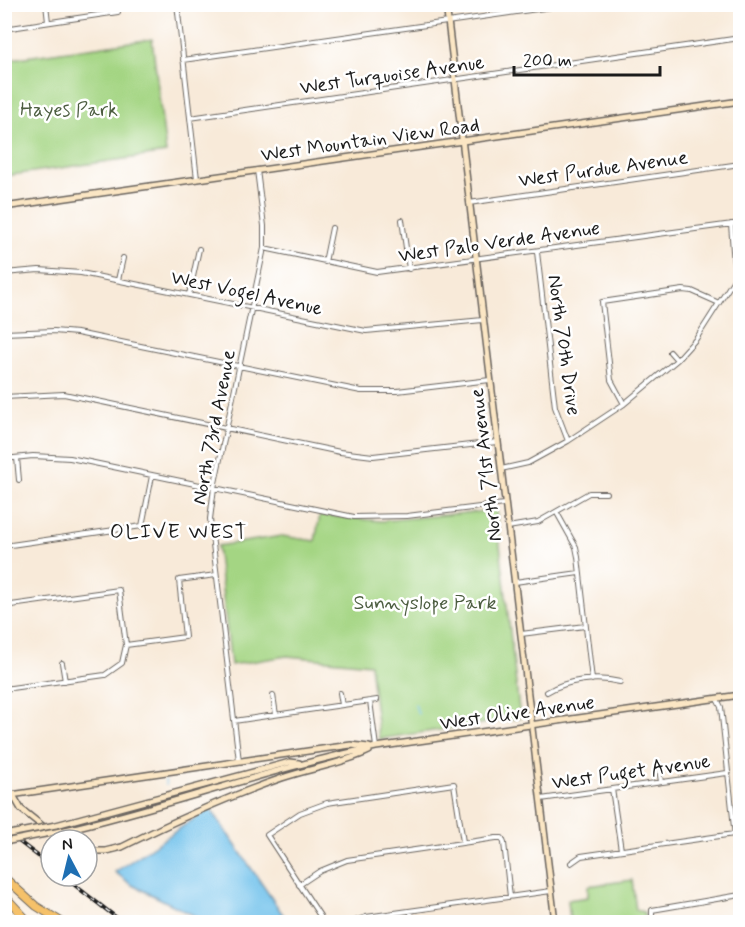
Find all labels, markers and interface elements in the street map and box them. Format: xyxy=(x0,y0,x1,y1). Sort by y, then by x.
scale bar xyxy=(514,39,660,77)
street label: West Turquoise Avenue xyxy=(298,49,486,102)
text: 200 m xyxy=(523,49,572,73)
park label: Hayes Park xyxy=(20,97,118,124)
street label: West Mountain View Road xyxy=(259,112,481,169)
street label: West Purdue Avenue xyxy=(517,144,690,195)
street label: West Palo Verde Avenue xyxy=(397,215,602,270)
street label: West Vogel Avenue xyxy=(168,264,325,325)
street label: North 70th Drive xyxy=(540,273,587,417)
street label: North 73rd Avenue xyxy=(186,347,243,507)
street label: North 71st Avenue xyxy=(464,386,509,543)
district label: OLIVE WEST xyxy=(110,518,248,546)
park label: Sunnyslope Park xyxy=(353,590,497,617)
street label: West Olive Avenue xyxy=(438,689,596,738)
street label: West Puget Avenue xyxy=(550,748,713,799)
north arrow xyxy=(39,828,99,888)
text: N xyxy=(61,834,74,856)

